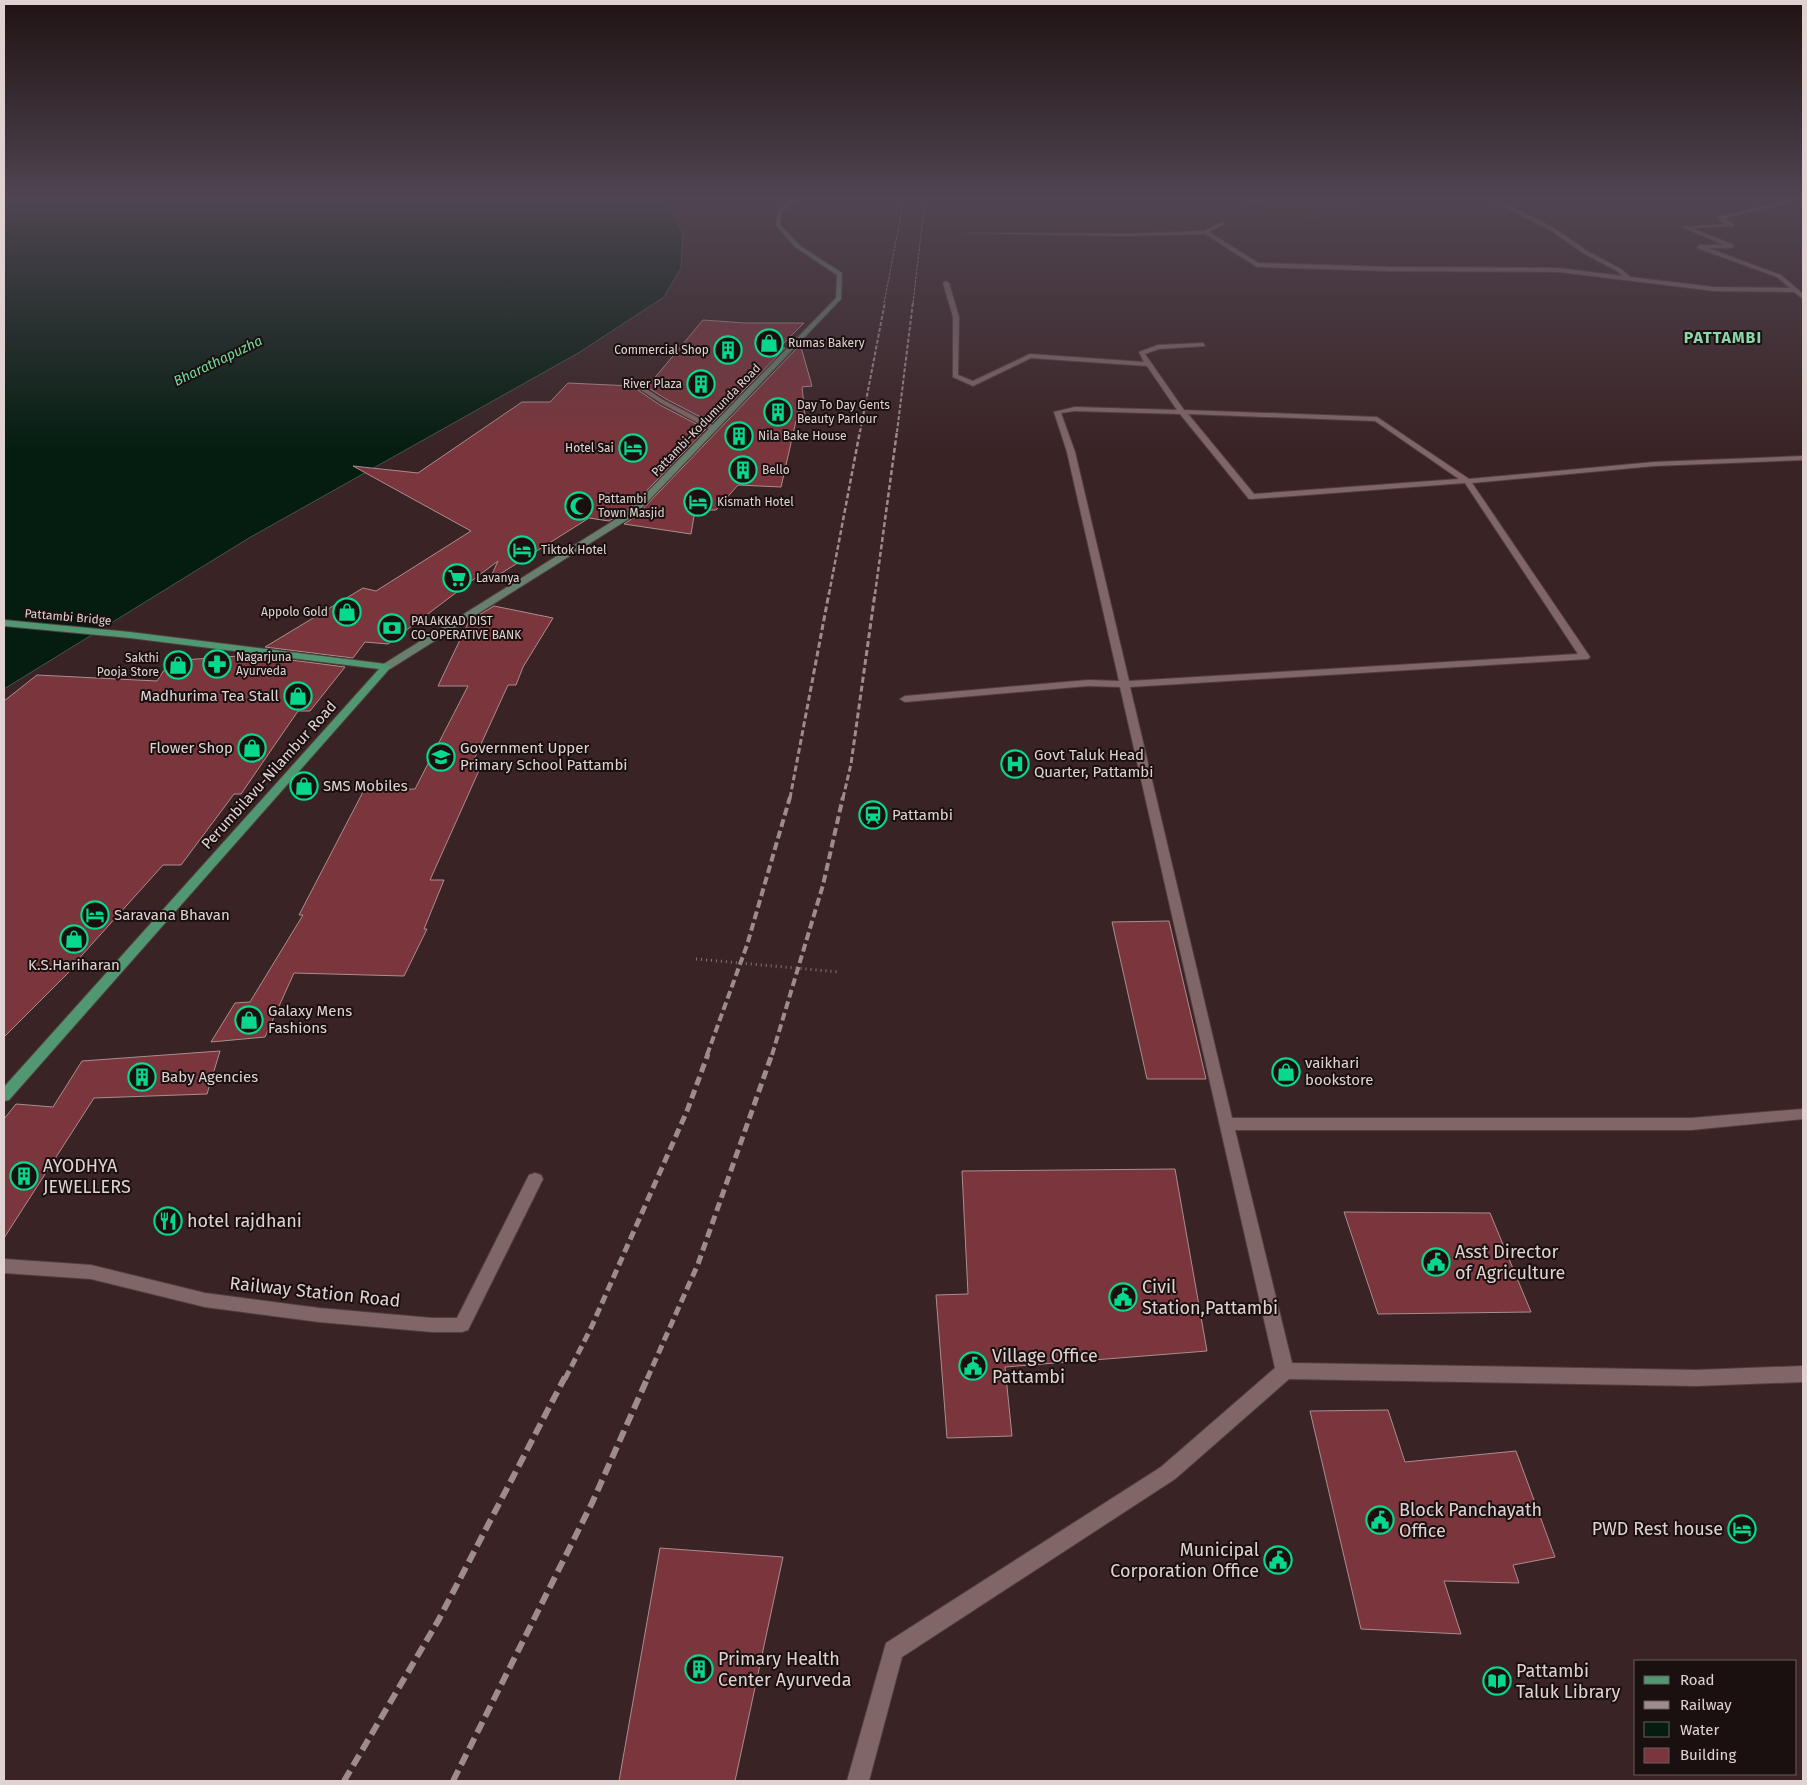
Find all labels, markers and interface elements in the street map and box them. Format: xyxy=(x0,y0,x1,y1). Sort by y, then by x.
shop icon: Rumas Bakery xyxy=(754,328,784,358)
district label: PATTAMBI xyxy=(1684,328,1762,347)
water label: Bharathapuzha xyxy=(171,332,265,390)
building icon: Commercial Shop xyxy=(713,335,743,365)
place label: Rumas Bakery xyxy=(788,336,865,350)
place label: Commercial Shop xyxy=(614,343,709,357)
street label: Pattambi-Kodumunda Road xyxy=(649,361,763,479)
building icon: River Plaza xyxy=(686,369,716,399)
place label: River Plaza xyxy=(623,377,682,391)
building icon: Day To Day Gents Beauty Parlour xyxy=(763,397,793,427)
place label: Day To Day Gents Beauty Parlour xyxy=(797,398,890,426)
building icon: Nila Bake House xyxy=(724,421,754,451)
place label: Nila Bake House xyxy=(758,429,847,443)
hotel icon: Hotel Sai xyxy=(618,433,648,463)
place label: Hotel Sai xyxy=(565,441,614,455)
building icon: Bello xyxy=(728,455,758,485)
place label: Bello xyxy=(762,463,790,477)
hotel icon: Kismath Hotel xyxy=(683,487,713,517)
mosque icon: Pattambi Town Masjid xyxy=(564,491,594,521)
place label: Pattambi Town Masjid xyxy=(598,492,665,520)
place label: Kismath Hotel xyxy=(717,495,794,509)
hotel icon: Tiktok Hotel xyxy=(507,535,537,565)
place label: Tiktok Hotel xyxy=(541,543,607,557)
supermarket icon: Lavanya xyxy=(442,563,472,593)
place label: Lavanya xyxy=(476,571,520,585)
shop icon: Appolo Gold xyxy=(332,597,362,627)
place label: Appolo Gold xyxy=(261,605,328,619)
street label: Pattambi Bridge xyxy=(24,606,112,628)
bank icon: PALAKKAD DIST CO-OPERATIVE BANK xyxy=(377,613,407,643)
place label: PALAKKAD DIST CO-OPERATIVE BANK xyxy=(411,614,522,642)
pharmacy icon: Nagarjuna Ayurveda xyxy=(202,649,232,679)
shop icon: Sakthi Pooja Store xyxy=(163,650,193,680)
place label: Nagarjuna Ayurveda xyxy=(236,650,292,678)
place label: Sakthi Pooja Store xyxy=(97,651,159,679)
shop icon: Madhurima Tea Stall xyxy=(283,681,313,711)
place label: Madhurima Tea Stall xyxy=(140,687,280,705)
street label: Perumbilavu-Nilambur Road xyxy=(198,697,340,853)
shop icon: Flower Shop xyxy=(237,733,267,763)
place label: Flower Shop xyxy=(149,739,233,757)
place label: Government Upper Primary School Pattambi xyxy=(460,739,628,774)
school or university icon: Government Upper Primary School Pattambi xyxy=(426,742,456,772)
place label: Govt Taluk Head Quarter, Pattambi xyxy=(1034,746,1154,781)
hospital icon: Govt Taluk Head Quarter, Pattambi xyxy=(1000,749,1030,779)
shop icon: SMS Mobiles xyxy=(289,771,319,801)
place label: SMS Mobiles xyxy=(323,777,408,795)
station icon: Pattambi xyxy=(858,800,888,830)
place label: Pattambi xyxy=(892,806,953,824)
hotel icon: Saravana Bhavan xyxy=(80,900,110,930)
place label: Saravana Bhavan xyxy=(114,906,230,924)
shop icon: K.S.Hariharan xyxy=(59,924,89,954)
place label: K.S.Hariharan xyxy=(28,956,120,974)
place label: Galaxy Mens Fashions xyxy=(268,1002,352,1037)
shop icon: Galaxy Mens Fashions xyxy=(234,1005,264,1035)
place label: vaikhari bookstore xyxy=(1305,1054,1374,1089)
shop icon: vaikhari bookstore xyxy=(1271,1057,1301,1087)
building icon: Baby Agencies xyxy=(127,1062,157,1092)
place label: Baby Agencies xyxy=(161,1068,258,1086)
place label: AYODHYA JEWELLERS xyxy=(43,1155,131,1198)
building icon: AYODHYA JEWELLERS xyxy=(9,1161,39,1191)
restaurant icon: hotel rajdhani xyxy=(153,1206,183,1236)
place label: hotel rajdhani xyxy=(187,1210,302,1232)
place label: Asst Director of Agriculture xyxy=(1455,1241,1565,1284)
public building icon: Asst Director of Agriculture xyxy=(1421,1247,1451,1277)
street label: Railway Station Road xyxy=(229,1272,401,1312)
place label: Civil Station,Pattambi xyxy=(1142,1276,1278,1319)
public building icon: Civil Station,Pattambi xyxy=(1108,1282,1138,1312)
place label: Village Office Pattambi xyxy=(992,1345,1098,1388)
public building icon: Village Office Pattambi xyxy=(958,1351,988,1381)
place label: Block Panchayath Office xyxy=(1399,1499,1542,1542)
public building icon: Block Panchayath Office xyxy=(1365,1505,1395,1535)
hotel icon: PWD Rest house xyxy=(1727,1514,1757,1544)
place label: PWD Rest house xyxy=(1592,1518,1723,1540)
place label: Municipal Corporation Office xyxy=(1110,1539,1259,1582)
public building icon: Municipal Corporation Office xyxy=(1263,1545,1293,1575)
place label: Primary Health Center Ayurveda xyxy=(718,1648,852,1691)
building icon: Primary Health Center Ayurveda xyxy=(684,1654,714,1684)
place label: Pattambi Taluk Library xyxy=(1516,1660,1621,1703)
legend xyxy=(1634,1660,1797,1775)
library icon: Pattambi Taluk Library xyxy=(1482,1666,1512,1696)
text: Road xyxy=(1680,1671,1715,1689)
text: Railway xyxy=(1680,1696,1732,1714)
text: Water xyxy=(1680,1721,1719,1739)
text: Building xyxy=(1680,1746,1736,1764)

